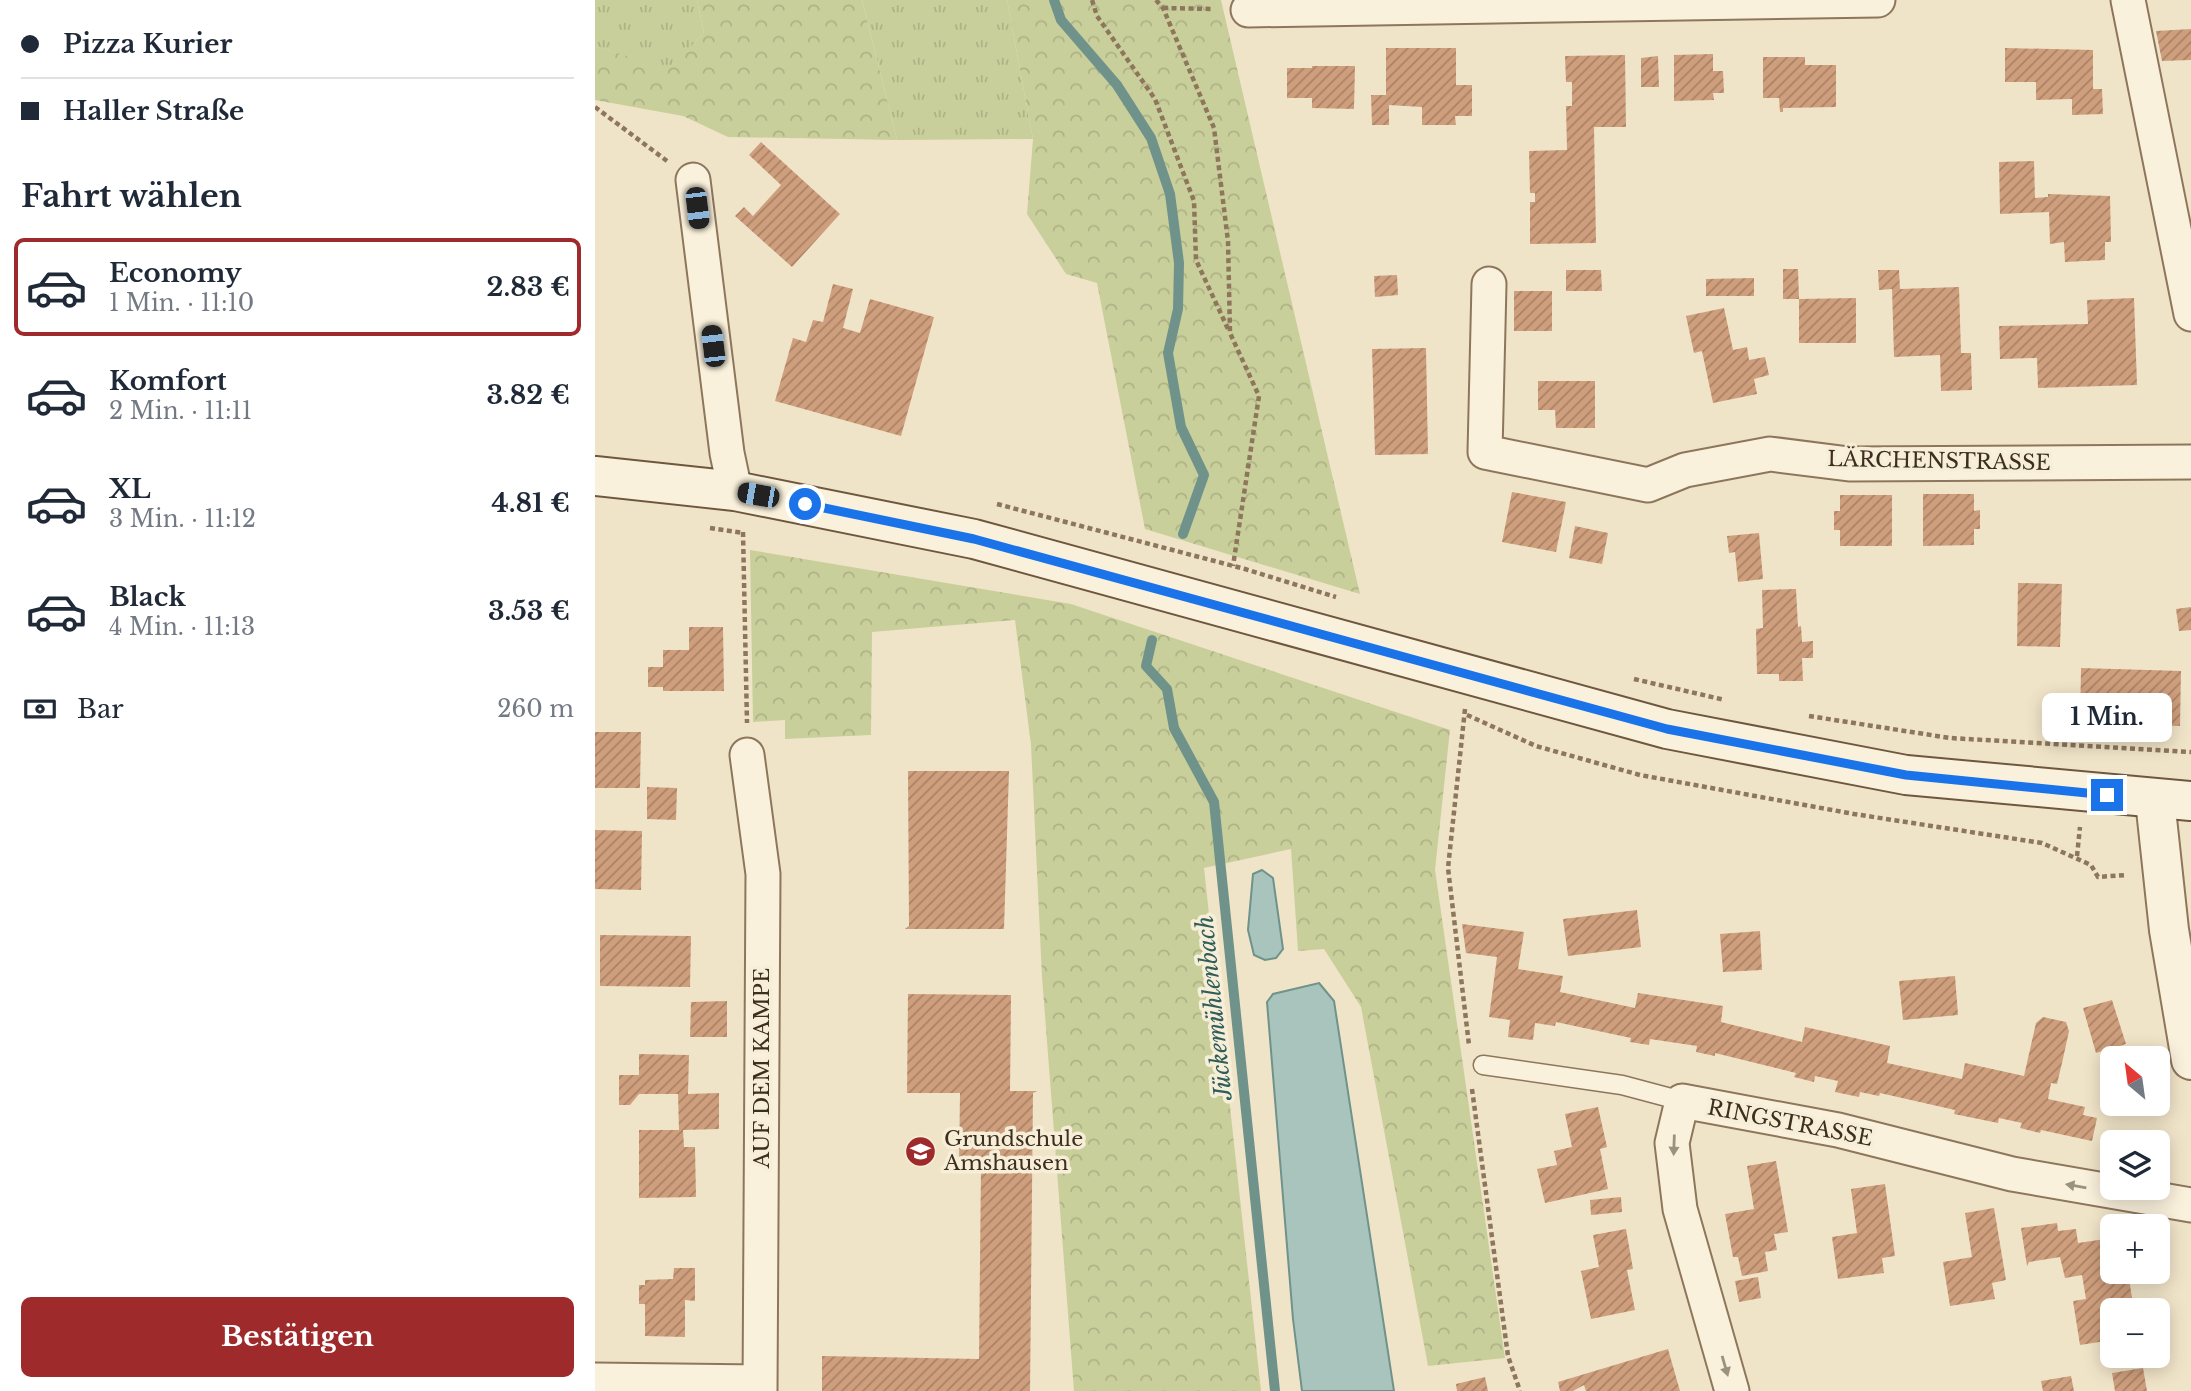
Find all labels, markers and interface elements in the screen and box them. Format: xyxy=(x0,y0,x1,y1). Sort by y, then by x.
text: Pizza Kurier xyxy=(63,28,232,60)
text: Haller Straße xyxy=(63,95,244,127)
text: Fahrt wählen xyxy=(21,176,242,216)
car xyxy=(685,186,710,230)
icon: car xyxy=(25,256,88,319)
text: Economy xyxy=(109,257,242,289)
text: 2.83 € xyxy=(487,271,570,303)
text: 1 Min. · 11:10 xyxy=(109,289,254,317)
car xyxy=(701,324,726,368)
icon: car xyxy=(25,364,88,427)
text: Komfort xyxy=(109,365,227,397)
text: 3.82 € xyxy=(487,379,570,411)
text: 2 Min. · 11:11 xyxy=(109,397,252,425)
street label: LÄRCHENSTRASSE xyxy=(1827,446,2051,476)
icon: car xyxy=(25,472,88,535)
text: XL xyxy=(109,473,151,505)
car xyxy=(736,481,781,509)
text: 4.81 € xyxy=(491,487,570,519)
route start xyxy=(789,488,821,520)
text: 3 Min. · 11:12 xyxy=(109,505,256,533)
icon: car xyxy=(25,580,88,643)
text: Black xyxy=(109,581,186,613)
text: 3.53 € xyxy=(488,595,570,627)
text: 4 Min. · 11:13 xyxy=(109,613,255,641)
icon: cash xyxy=(21,690,59,728)
text: Bar xyxy=(77,693,124,725)
callout: 1 Min. xyxy=(2042,694,2172,742)
text: 260 m xyxy=(497,695,574,723)
text: 1 Min. xyxy=(2070,703,2144,731)
route end xyxy=(2091,779,2123,811)
water label: Jückemühlenbach xyxy=(1190,914,1238,1103)
street label: AUF DEM KAMPE xyxy=(749,968,775,1169)
north arrow xyxy=(2100,1046,2170,1116)
map controls xyxy=(2100,1046,2170,1368)
street label: RINGSTRASSE xyxy=(1705,1094,1875,1152)
place label: Grundschule Amshausen xyxy=(943,1126,1083,1176)
button: layers xyxy=(2100,1130,2170,1200)
school or university icon: Grundschule Amshausen xyxy=(904,1134,938,1168)
one-way arrow xyxy=(1669,1134,1680,1156)
one-way arrow xyxy=(2065,1180,2087,1191)
button: + xyxy=(2100,1214,2170,1284)
button: Bestätigen xyxy=(21,1297,574,1377)
button: − xyxy=(2100,1298,2170,1368)
one-way arrow xyxy=(1720,1355,1731,1377)

